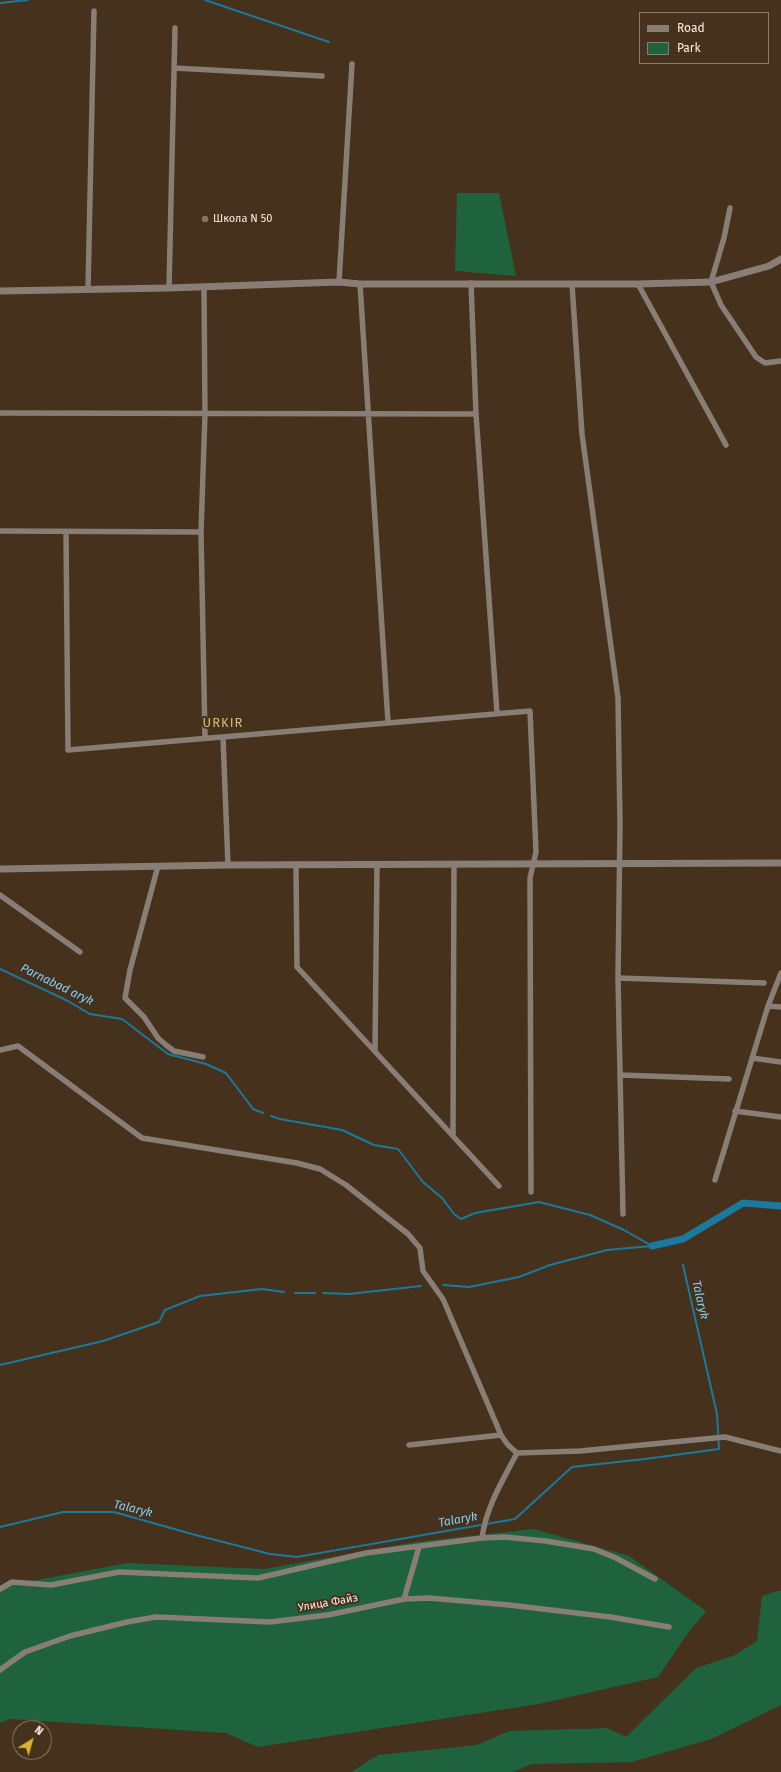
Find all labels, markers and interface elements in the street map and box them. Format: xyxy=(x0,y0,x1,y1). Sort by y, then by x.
legend xyxy=(639,12,769,64)
text: Road xyxy=(677,21,705,35)
text: Park xyxy=(677,41,701,55)
place label: Школа N 50 xyxy=(213,212,272,226)
marker: Школа N 50 xyxy=(200,214,210,224)
district label: URKIR xyxy=(203,715,243,731)
water label: Parnabad aryk xyxy=(18,961,96,1009)
water label: Talaryk xyxy=(689,1279,711,1321)
water label: Talaryk xyxy=(112,1498,154,1520)
water label: Talaryk xyxy=(437,1509,479,1531)
street label: Улица Файз xyxy=(297,1591,359,1615)
north arrow xyxy=(12,1720,52,1760)
text: N xyxy=(32,1723,46,1738)

